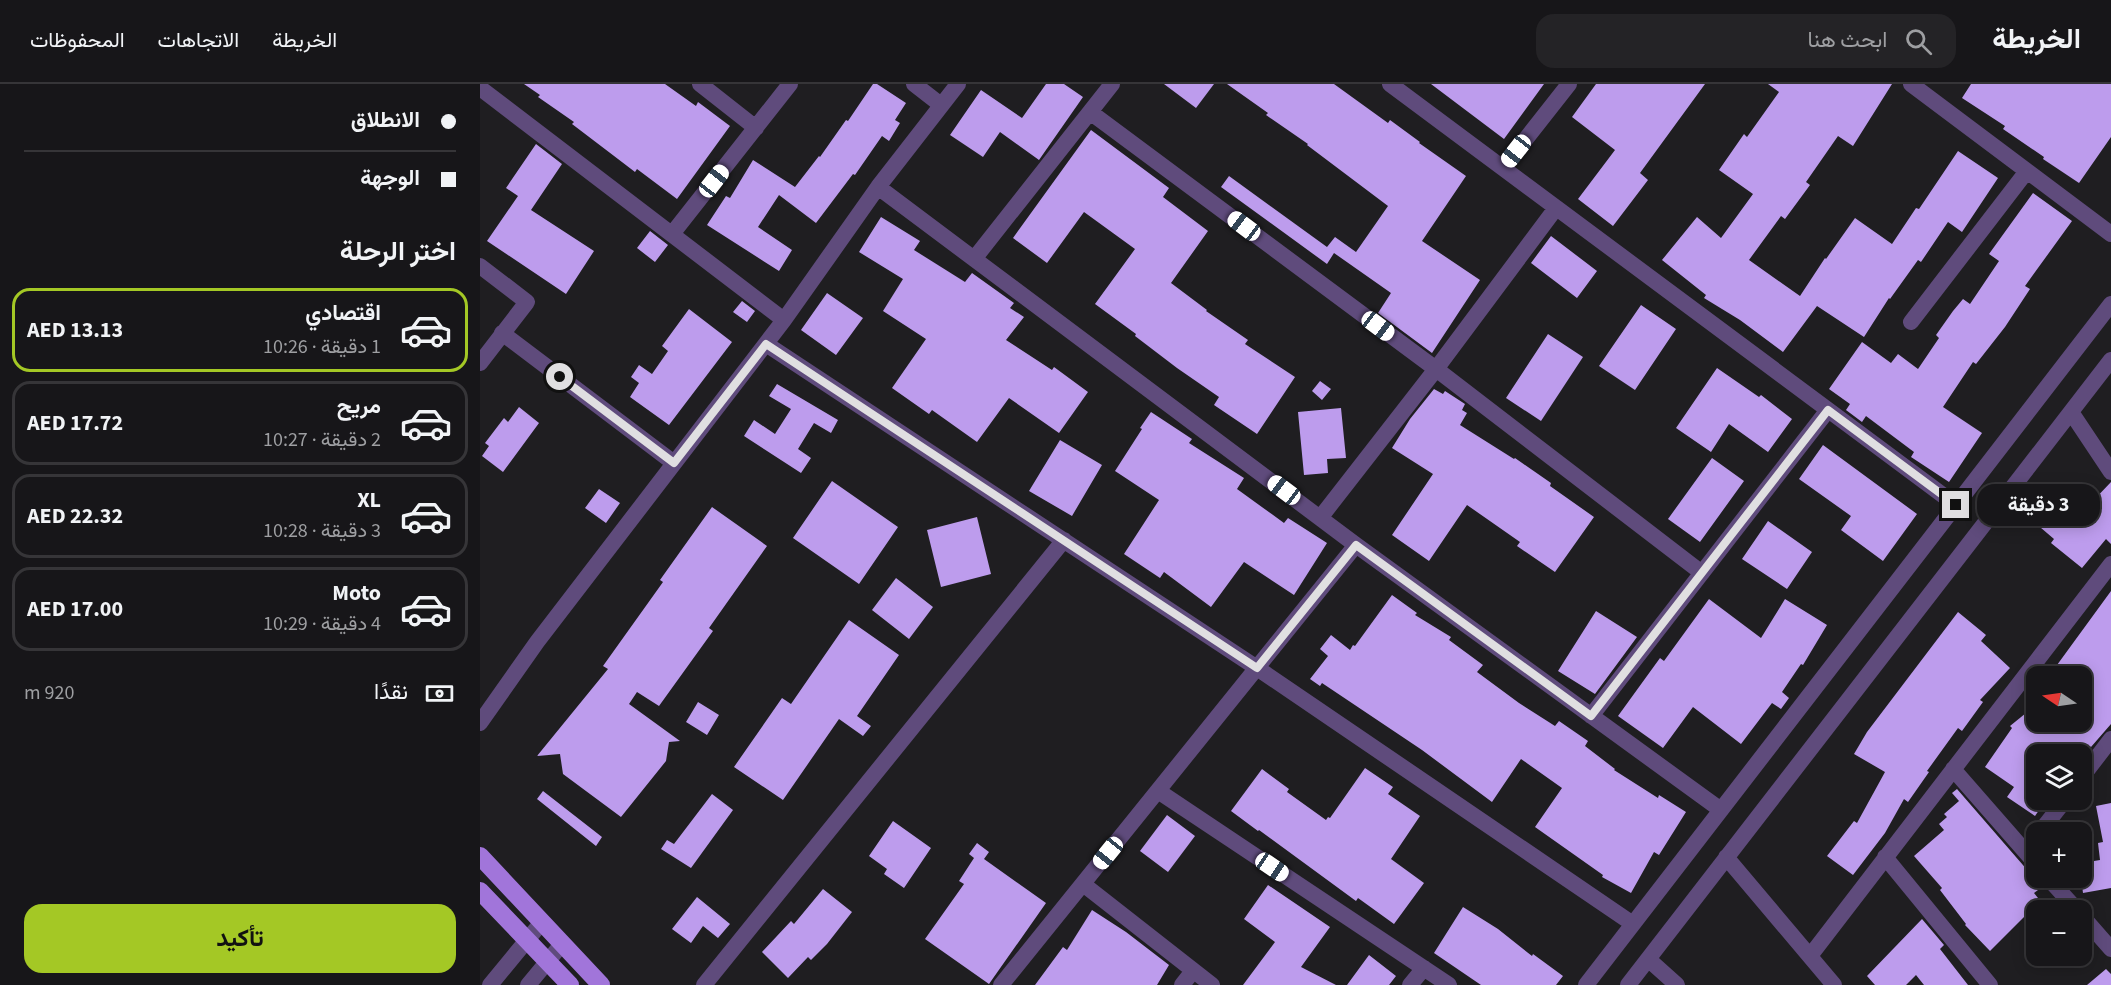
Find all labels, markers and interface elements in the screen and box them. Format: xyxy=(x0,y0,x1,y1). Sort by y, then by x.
search box xyxy=(1536,14,1956,68)
text: الخريطة xyxy=(1992,19,2081,59)
text: ابحث هنا xyxy=(1807,24,1887,56)
text: المحفوظات xyxy=(30,25,125,55)
text: الاتجاهات xyxy=(158,25,239,55)
text: الخريطة xyxy=(272,25,337,55)
icon: search xyxy=(1902,25,1935,58)
text: الانطلاق xyxy=(351,104,420,136)
car xyxy=(1498,131,1534,171)
car xyxy=(696,161,732,201)
text: الوجهة xyxy=(360,162,420,194)
car xyxy=(1224,208,1264,244)
text: اختر الرحلة xyxy=(340,232,456,271)
text: اقتصادي xyxy=(305,297,381,329)
icon: car xyxy=(399,303,453,357)
car xyxy=(1358,308,1398,344)
text: AED 13.13 xyxy=(27,314,123,346)
text: 1 دقيقة · 10:26 xyxy=(263,333,381,361)
route start xyxy=(546,363,573,390)
text: مريح xyxy=(337,390,381,422)
icon: car xyxy=(399,396,453,450)
text: AED 17.72 xyxy=(27,407,123,439)
text: 2 دقيقة · 10:27 xyxy=(263,426,381,454)
car xyxy=(1264,472,1304,508)
text: XL xyxy=(357,484,381,516)
callout: 3 دقيقة xyxy=(1977,484,2100,526)
icon: car xyxy=(399,489,453,543)
route end xyxy=(1942,491,1969,518)
text: 3 دقيقة xyxy=(2008,491,2069,519)
text: AED 22.32 xyxy=(27,500,123,532)
text: 3 دقيقة · 10:28 xyxy=(263,517,381,545)
text: Moto xyxy=(332,577,381,609)
icon: car xyxy=(399,582,453,636)
text: AED 17.00 xyxy=(27,593,123,625)
text: 4 دقيقة · 10:29 xyxy=(263,610,381,638)
north arrow xyxy=(2026,666,2092,732)
map controls xyxy=(2026,666,2092,966)
text: نقدًا xyxy=(374,676,408,708)
icon: cash xyxy=(423,677,456,710)
text: 920 m xyxy=(24,679,74,707)
button: layers xyxy=(2026,744,2092,810)
button: + xyxy=(2026,822,2092,888)
car xyxy=(1090,833,1126,873)
car xyxy=(1252,849,1292,885)
button: − xyxy=(2026,900,2092,966)
button: تأكيد xyxy=(24,904,456,973)

